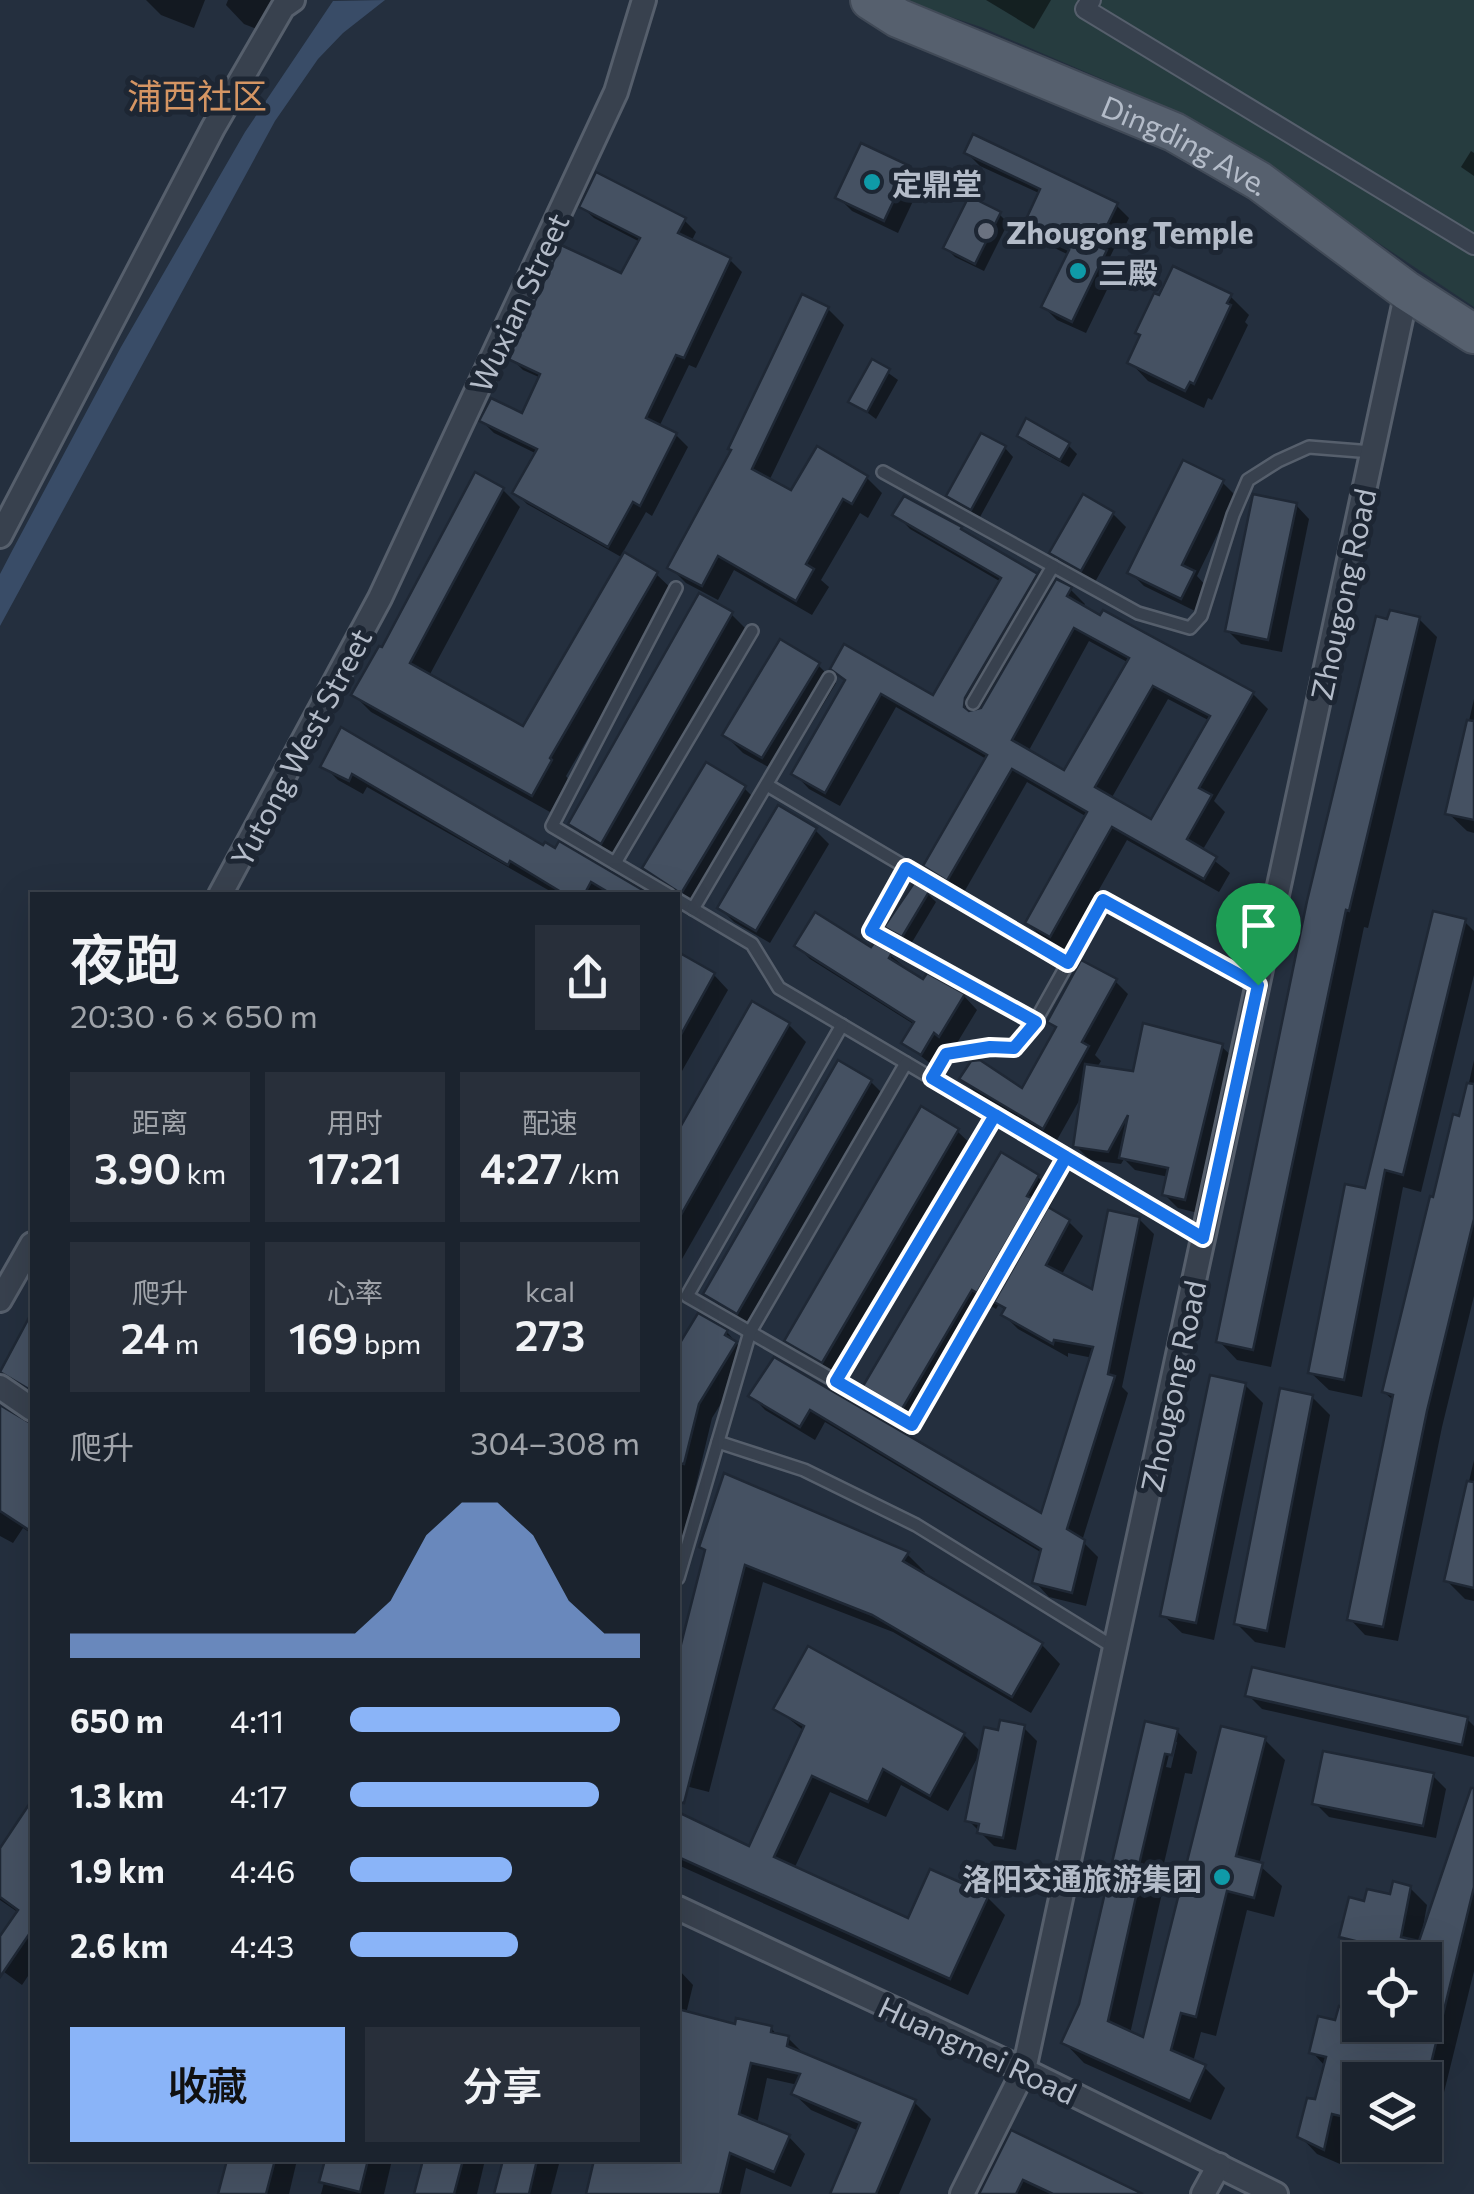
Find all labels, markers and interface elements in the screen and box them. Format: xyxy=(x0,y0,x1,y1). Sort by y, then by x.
district label: 浦西社区 xyxy=(127,73,267,116)
street label: Dingding Ave. xyxy=(1097,86,1278,202)
place label: 定鼎堂 xyxy=(892,164,982,201)
marker: 定鼎堂 xyxy=(861,171,883,193)
street label: Wuxian Street xyxy=(460,207,576,397)
place label: Zhougong Temple xyxy=(1006,213,1254,250)
marker: Zhougong Temple xyxy=(975,220,997,242)
place label: 三殿 xyxy=(1098,253,1158,290)
marker: 三殿 xyxy=(1067,260,1089,282)
street label: Zhougong Road xyxy=(1302,485,1382,703)
street label: Yutong West Street xyxy=(222,622,378,872)
pin xyxy=(1216,883,1301,986)
icon: arrive xyxy=(1231,898,1286,953)
text: 夜跑 xyxy=(70,924,180,991)
button: share xyxy=(535,925,640,1030)
text: 20:30 · 6 × 650 m xyxy=(70,995,318,1035)
text: 距离 xyxy=(132,1105,188,1139)
text: 用时 xyxy=(327,1105,383,1139)
text: 配速 xyxy=(522,1105,578,1139)
text: 3.90 xyxy=(94,1141,181,1193)
text: 17:21 xyxy=(308,1141,402,1193)
text: 4:27 xyxy=(480,1141,563,1193)
text: km xyxy=(181,1156,226,1190)
text: /km xyxy=(563,1156,620,1190)
text: kcal xyxy=(525,1274,575,1308)
text: 爬升 xyxy=(132,1275,188,1309)
text: 心率 xyxy=(327,1275,383,1309)
street label: Zhougong Road xyxy=(1132,1277,1212,1495)
text: 273 xyxy=(515,1308,585,1360)
text: 24 xyxy=(121,1311,169,1363)
text: 169 xyxy=(289,1311,358,1363)
text: m xyxy=(169,1326,199,1360)
text: bpm xyxy=(358,1326,421,1360)
text: 304–308 m xyxy=(470,1422,640,1462)
text: 爬升 xyxy=(70,1426,134,1466)
text: 650 m xyxy=(70,1700,164,1740)
text: 4:11 xyxy=(230,1700,284,1740)
text: 1.3 km xyxy=(70,1775,164,1815)
text: 4:17 xyxy=(230,1775,287,1815)
text: 1.9 km xyxy=(70,1850,165,1890)
text: 4:46 xyxy=(230,1850,295,1890)
place label: 洛阳交通旅游集团 xyxy=(962,1859,1202,1896)
marker: 洛阳交通旅游集团 xyxy=(1211,1866,1233,1888)
text: 2.6 km xyxy=(70,1925,168,1965)
text: 4:43 xyxy=(230,1925,294,1965)
map controls xyxy=(1342,1942,1442,2162)
button: locate xyxy=(1342,1942,1442,2042)
street label: Huangmei Road xyxy=(873,1987,1083,2111)
button: 收藏 xyxy=(70,2027,345,2142)
button: 分享 xyxy=(365,2027,640,2142)
button: layers xyxy=(1342,2062,1442,2162)

